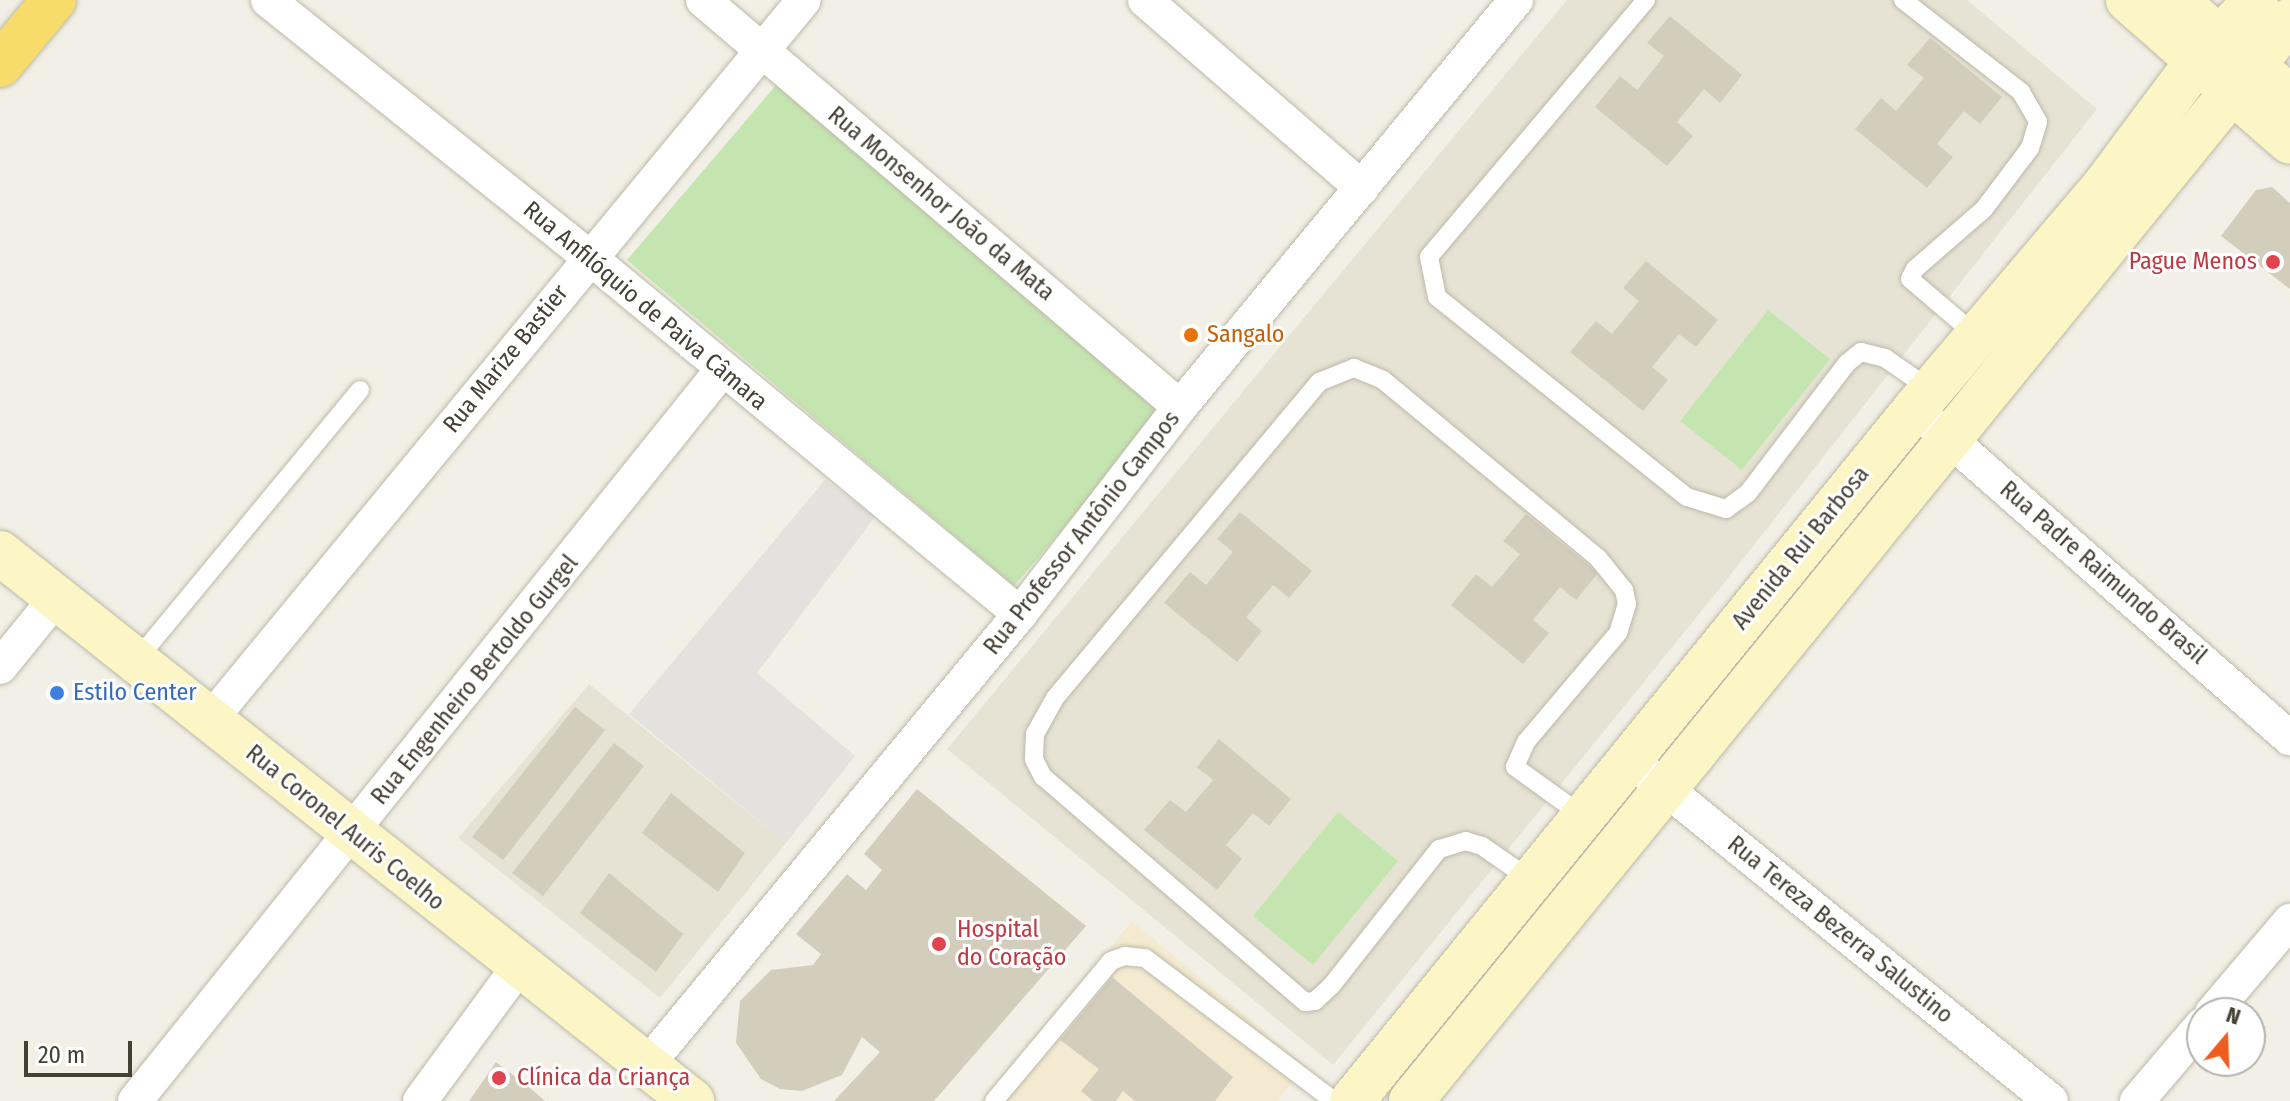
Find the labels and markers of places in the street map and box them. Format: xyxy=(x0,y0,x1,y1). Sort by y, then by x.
place label: Pague Menos xyxy=(2129,248,2257,276)
marker: Pague Menos xyxy=(2264,253,2282,271)
place label: Sangalo xyxy=(1207,321,1284,349)
marker: Sangalo xyxy=(1182,326,1200,344)
place label: Estilo Center xyxy=(73,679,197,707)
marker: Estilo Center xyxy=(48,684,66,702)
place label: Hospital do Coração xyxy=(957,916,1066,972)
marker: Hospital do Coração xyxy=(928,933,950,955)
place label: Clínica da Criança xyxy=(517,1064,690,1092)
marker: Clínica da Criança xyxy=(488,1067,510,1089)

